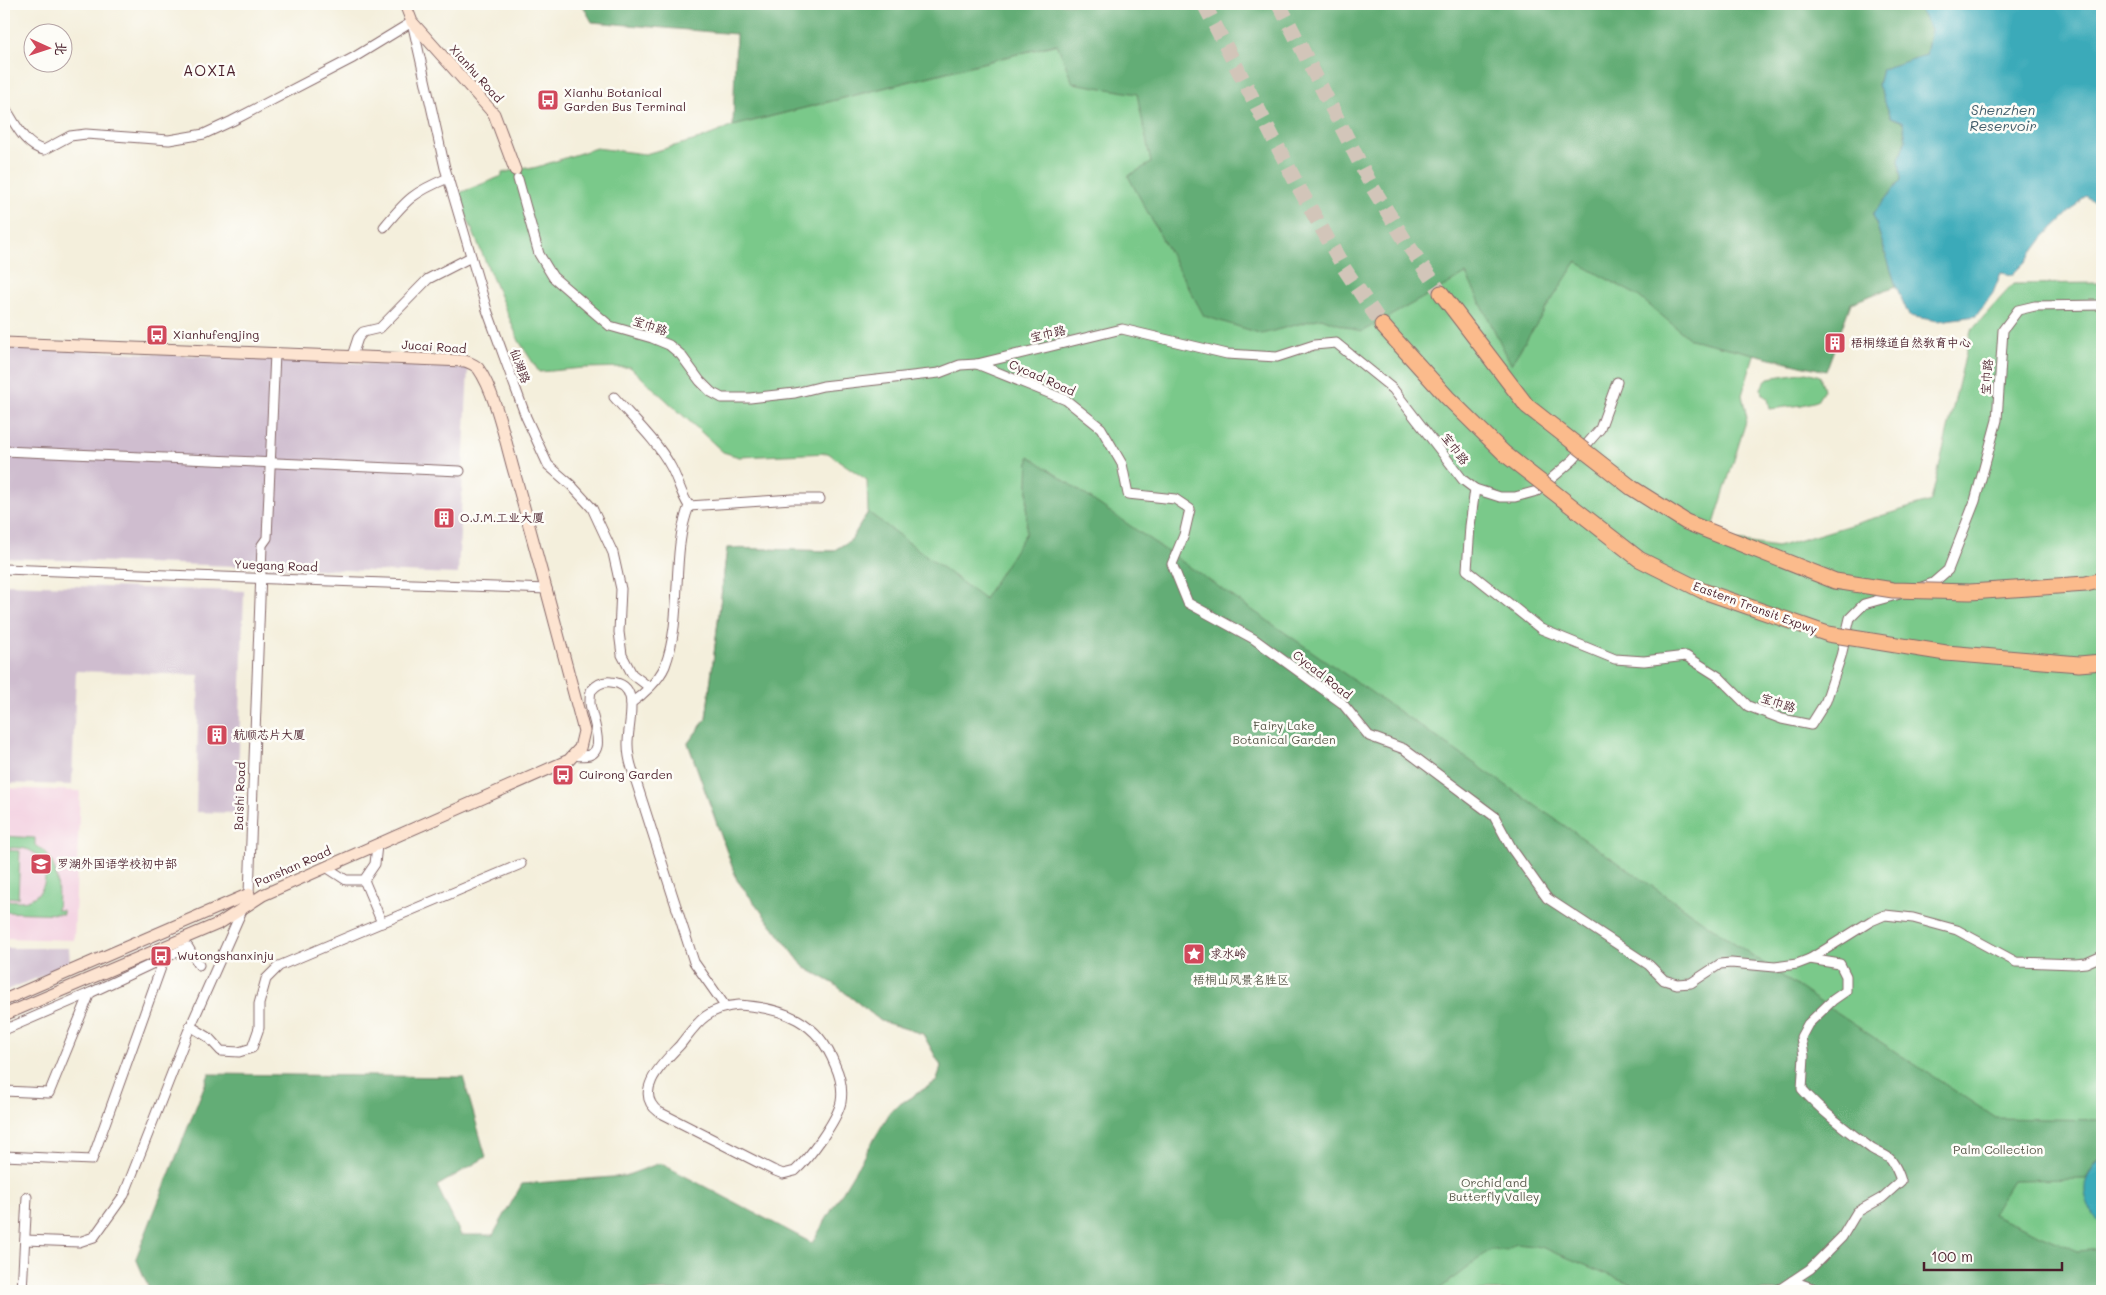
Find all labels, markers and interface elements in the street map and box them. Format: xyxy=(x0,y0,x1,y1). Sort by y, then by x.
north arrow xyxy=(22,22,72,72)
text: 北 xyxy=(52,41,71,56)
street label: Xianhu Road xyxy=(446,41,507,106)
district label: AOXIA xyxy=(183,60,237,80)
place label: Xianhu Botanical Garden Bus Terminal xyxy=(564,84,686,114)
bus stop icon: Xianhu Botanical Garden Bus Terminal xyxy=(536,88,560,112)
water label: Shenzhen Reservoir xyxy=(1969,100,2037,135)
street label: 宝巾路 xyxy=(631,312,670,338)
street label: 宝巾路 xyxy=(1028,321,1067,345)
bus stop icon: Xianhufengjing xyxy=(145,323,169,347)
place label: Xianhufengjing xyxy=(173,326,259,342)
building icon: 梧桐绿道自然教育中心 xyxy=(1823,331,1847,355)
place label: 梧桐绿道自然教育中心 xyxy=(1851,334,1971,350)
street label: Jucai Road xyxy=(401,336,467,356)
street label: 仙湖路 xyxy=(507,346,535,385)
street label: Cycad Road xyxy=(1007,355,1078,399)
street label: 宝巾路 xyxy=(1977,358,1995,395)
street label: 宝巾路 xyxy=(1439,429,1473,468)
building icon: O.J.M.工业大厦 xyxy=(432,506,456,530)
place label: O.J.M.工业大厦 xyxy=(460,509,544,525)
street label: Yuegang Road xyxy=(234,556,318,574)
street label: Eastern Transit Expwy xyxy=(1691,577,1820,637)
street label: Cycad Road xyxy=(1290,646,1356,703)
street label: 宝巾路 xyxy=(1759,689,1798,715)
park label: Fairy Lake Botanical Garden xyxy=(1232,717,1336,747)
building icon: 航顺芯片大厦 xyxy=(205,723,229,747)
place label: 航顺芯片大厦 xyxy=(233,726,305,742)
street label: Baishi Road xyxy=(230,761,248,831)
bus stop icon: Cuirong Garden xyxy=(551,763,575,787)
place label: Cuirong Garden xyxy=(579,766,672,782)
street label: Panshan Road xyxy=(252,842,334,890)
school or university icon: 罗湖外国语学校初中部 xyxy=(29,852,53,876)
place label: 罗湖外国语学校初中部 xyxy=(57,855,177,871)
place icon: 求水岭 xyxy=(1182,942,1206,966)
bus stop icon: Wutongshanxinju xyxy=(149,944,173,968)
place label: 求水岭 xyxy=(1210,945,1247,961)
place label: Wutongshanxinju xyxy=(177,947,274,963)
park label: 梧桐山风景名胜区 xyxy=(1193,971,1289,987)
park label: Palm Collection xyxy=(1953,1141,2043,1157)
park label: Orchid and Butterfly Valley xyxy=(1449,1174,1539,1204)
scale bar xyxy=(1924,1240,2061,1272)
text: 100 m xyxy=(1931,1246,1973,1266)

